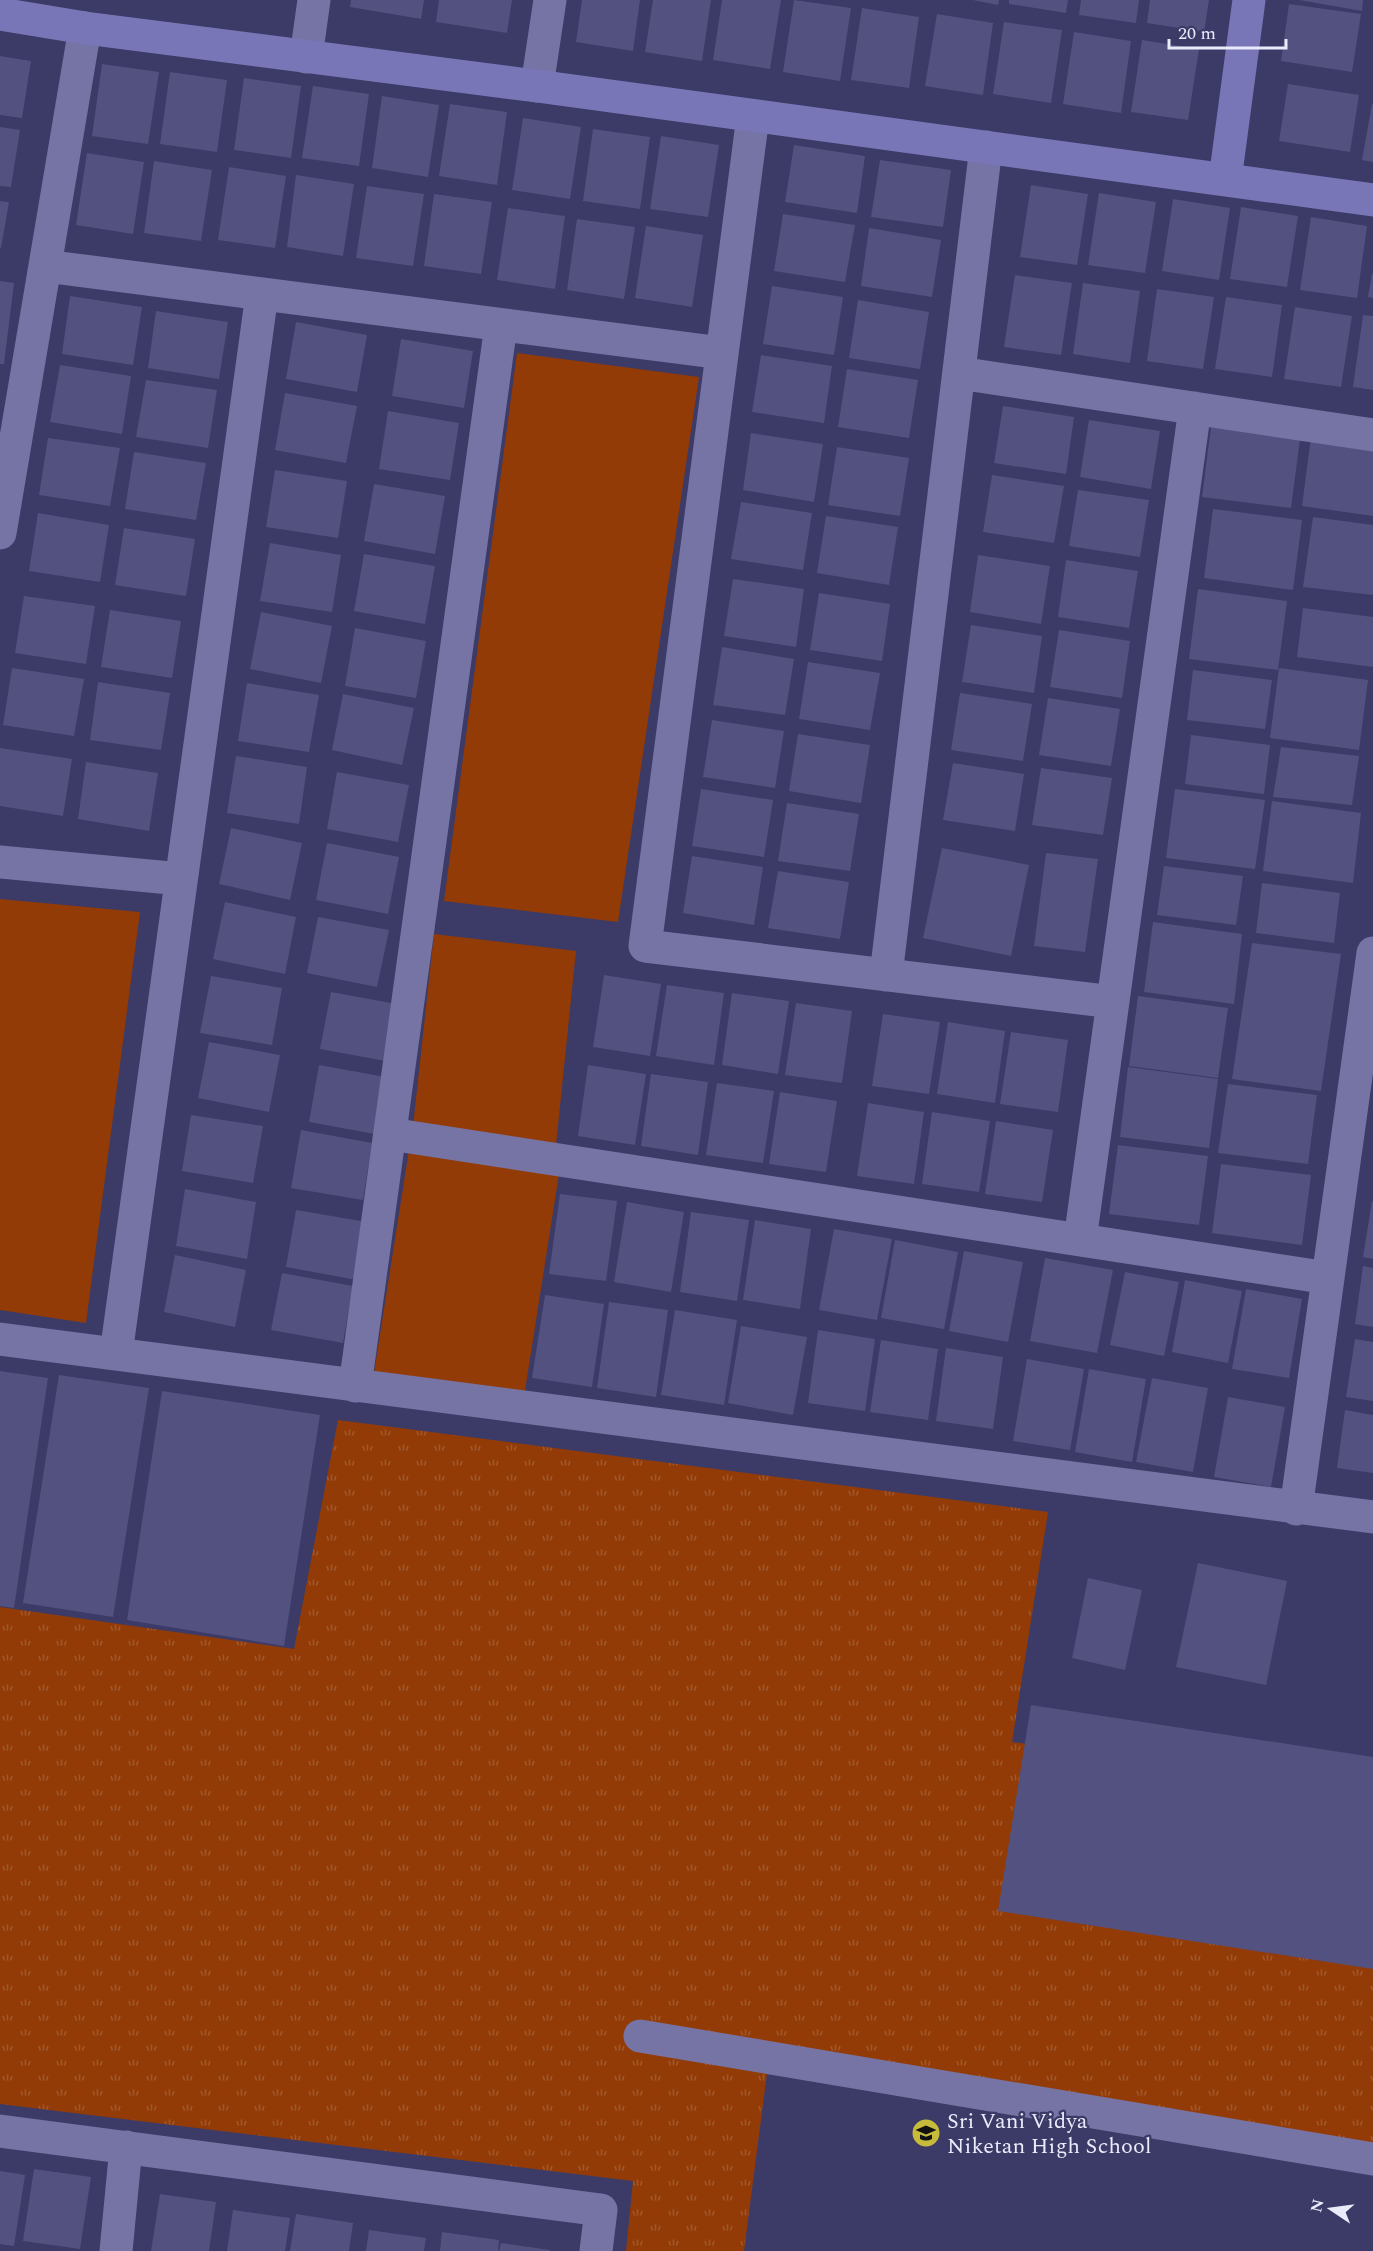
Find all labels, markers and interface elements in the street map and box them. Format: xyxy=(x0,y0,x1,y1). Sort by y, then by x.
scale bar xyxy=(1169,12,1286,50)
text: 20 m xyxy=(1178,20,1216,47)
place label: Sri Vani Vidya Niketan High School xyxy=(947,2105,1151,2163)
school or university icon: Sri Vani Vidya Niketan High School xyxy=(910,2117,942,2149)
north arrow xyxy=(1301,2179,1361,2239)
text: N xyxy=(1304,2197,1331,2215)

